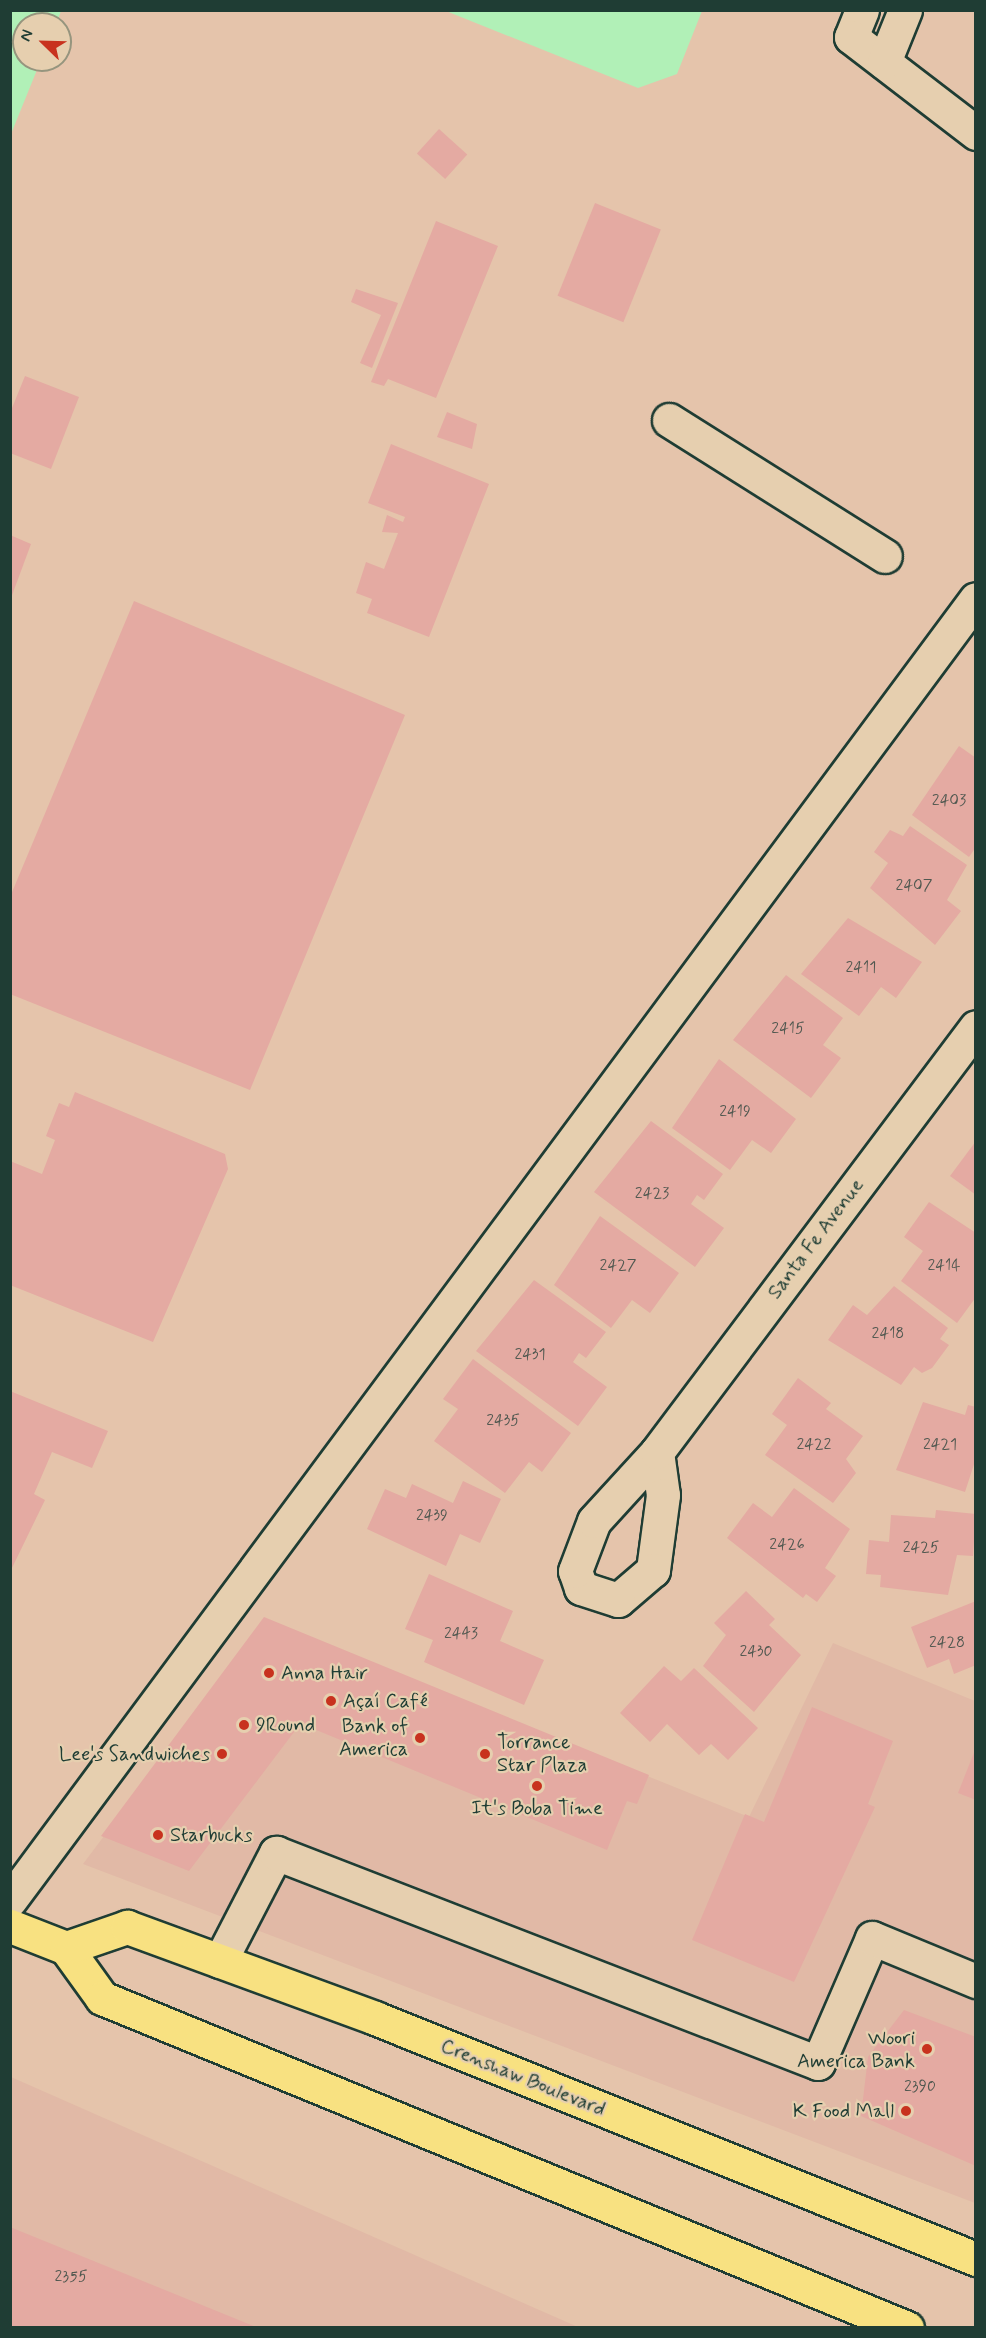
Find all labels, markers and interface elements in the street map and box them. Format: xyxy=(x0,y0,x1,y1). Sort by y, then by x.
north arrow xyxy=(12,12,72,72)
text: N xyxy=(15,27,39,45)
house number: 2403 xyxy=(932,791,966,811)
house number: 2407 xyxy=(896,876,932,896)
house number: 2411 xyxy=(846,958,876,978)
house number: 2415 xyxy=(771,1019,805,1039)
house number: 2419 xyxy=(719,1102,751,1122)
street label: Santa Fe Avenue xyxy=(763,1174,869,1304)
house number: 2423 xyxy=(635,1184,669,1204)
house number: 2427 xyxy=(600,1256,636,1276)
house number: 2414 xyxy=(927,1256,961,1276)
house number: 2418 xyxy=(872,1324,904,1344)
house number: 2431 xyxy=(514,1345,546,1365)
house number: 2435 xyxy=(486,1411,520,1431)
house number: 2422 xyxy=(797,1435,831,1455)
house number: 2421 xyxy=(923,1435,957,1455)
house number: 2439 xyxy=(416,1506,448,1526)
house number: 2426 xyxy=(769,1535,805,1555)
house number: 2425 xyxy=(903,1538,939,1558)
house number: 2443 xyxy=(444,1624,478,1644)
house number: 2428 xyxy=(929,1633,965,1653)
house number: 2430 xyxy=(739,1642,773,1662)
place label: Anna Hair xyxy=(281,1661,367,1685)
marker: Anna Hair xyxy=(262,1666,276,1680)
place label: Açaí Café xyxy=(343,1689,428,1713)
marker: Açaí Café xyxy=(324,1694,338,1708)
place label: 9Round xyxy=(256,1713,315,1737)
place label: Bank of America xyxy=(339,1714,408,1761)
marker: 9Round xyxy=(237,1718,251,1732)
place label: Torrance Star Plaza xyxy=(497,1730,587,1777)
marker: Bank of America xyxy=(413,1731,427,1745)
place label: Lee's Sandwiches xyxy=(60,1742,210,1766)
marker: Lee's Sandwiches xyxy=(215,1747,229,1761)
marker: Torrance Star Plaza xyxy=(478,1747,492,1761)
marker: It's Boba Time xyxy=(530,1779,544,1793)
place label: It's Boba Time xyxy=(472,1796,602,1820)
place label: Starbucks xyxy=(170,1823,252,1847)
marker: Starbucks xyxy=(151,1828,165,1842)
place label: Woori America Bank xyxy=(796,2026,915,2073)
street label: Crenshaw Boulevard xyxy=(439,2035,607,2121)
marker: Woori America Bank xyxy=(920,2042,934,2056)
house number: 2390 xyxy=(904,2077,936,2097)
place label: K Food Mall xyxy=(796,2099,894,2123)
marker: K Food Mall xyxy=(899,2104,913,2118)
house number: 2355 xyxy=(54,2267,88,2287)

